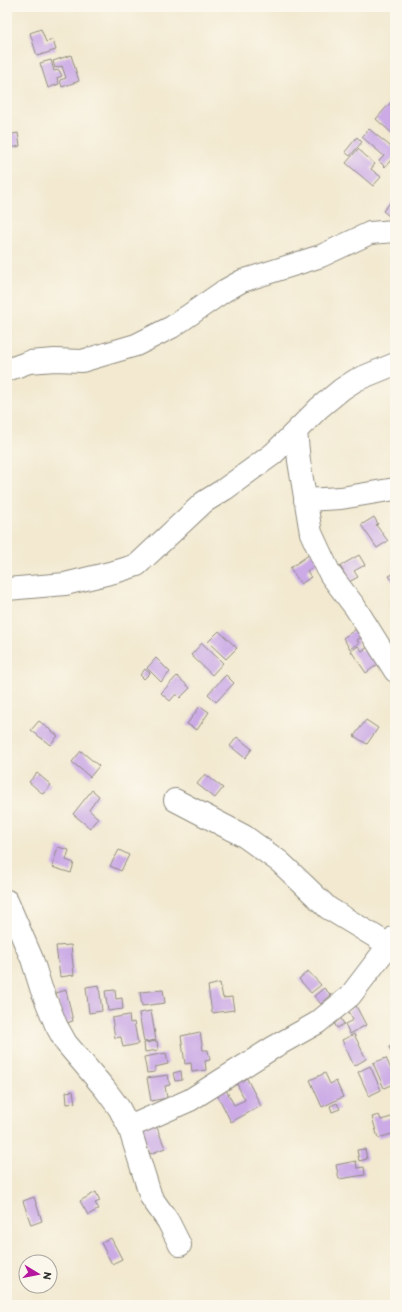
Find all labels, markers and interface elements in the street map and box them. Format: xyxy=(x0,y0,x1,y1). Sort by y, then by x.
north arrow xyxy=(18,1254,58,1294)
text: N xyxy=(40,1271,54,1280)

